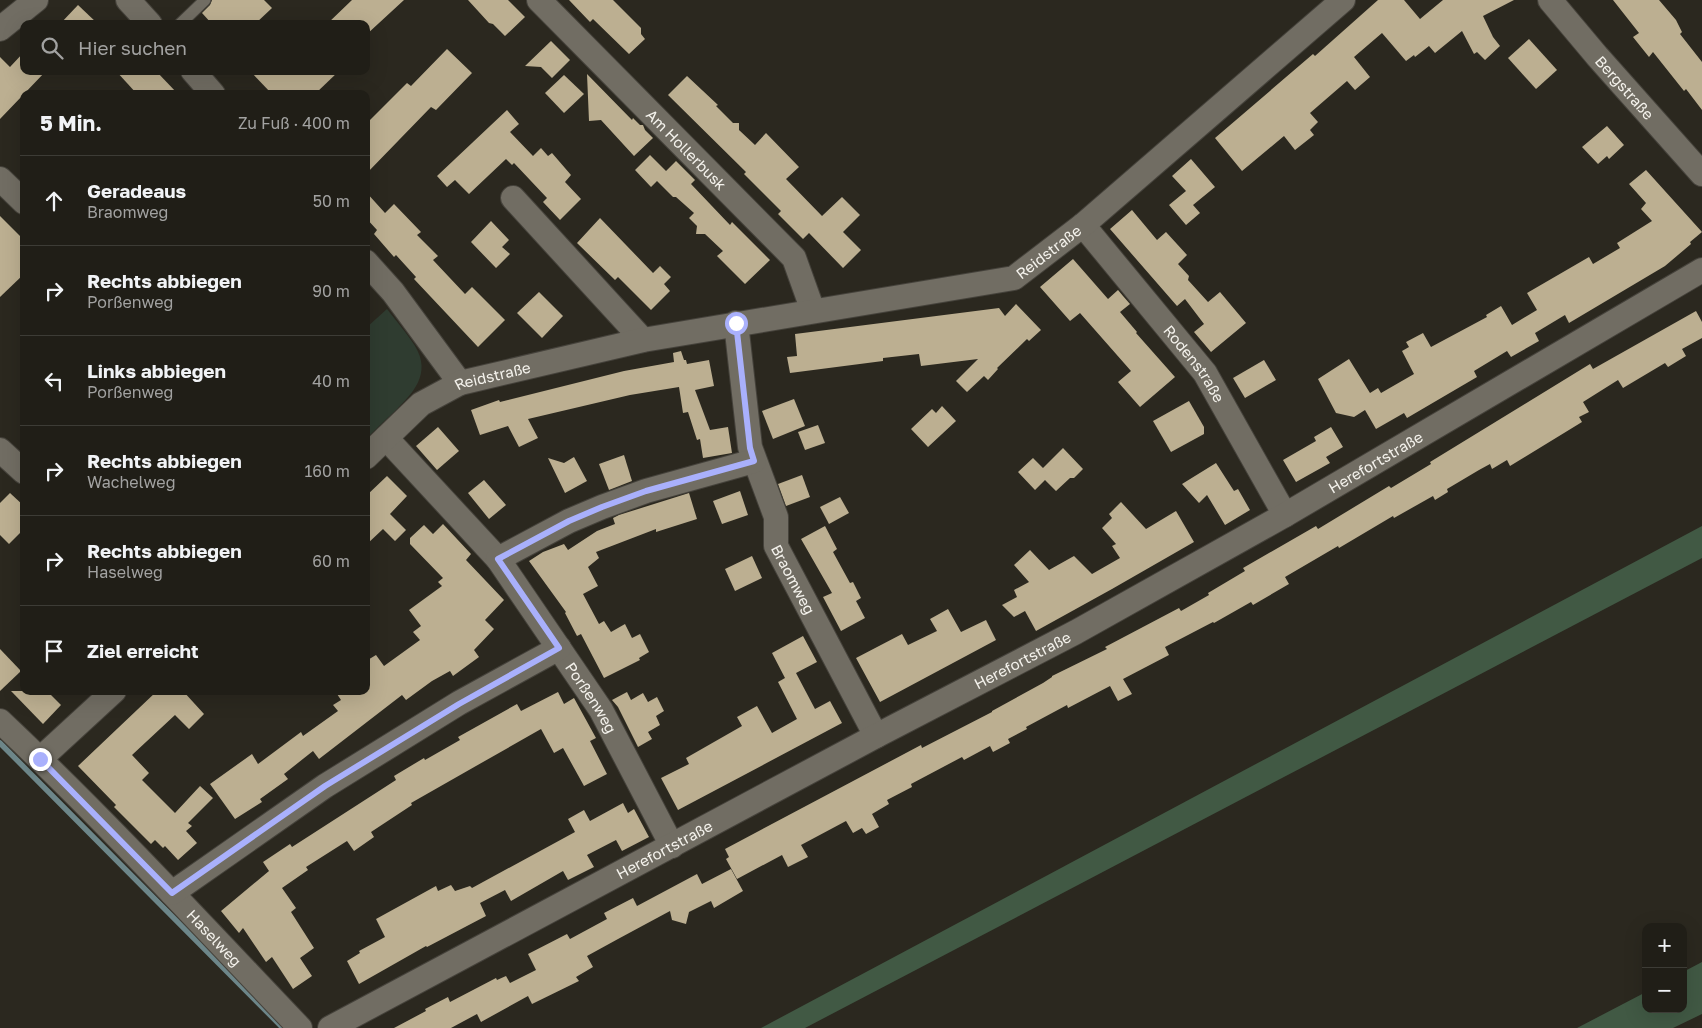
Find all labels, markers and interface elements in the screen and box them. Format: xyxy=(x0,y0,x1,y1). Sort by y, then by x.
search box xyxy=(20,20,370,75)
icon: search xyxy=(38,34,66,62)
text: Hier suchen xyxy=(78,36,187,59)
street label: Bergstraße xyxy=(1592,52,1658,123)
street label: Am Hollerbusk xyxy=(643,105,731,194)
text: 5 Min. xyxy=(40,110,102,136)
text: Zu Fuß · 400 m xyxy=(238,113,350,133)
text: Geradeaus xyxy=(87,179,186,202)
icon: ahead xyxy=(40,187,68,215)
text: 50 m xyxy=(313,191,350,211)
text: Braomweg xyxy=(87,202,168,222)
street label: Reidstraße xyxy=(1012,221,1085,282)
text: Rechts abbiegen xyxy=(87,269,242,292)
icon: right xyxy=(40,277,68,305)
text: 90 m xyxy=(312,281,350,301)
text: Porßenweg xyxy=(87,292,173,312)
route start xyxy=(725,312,748,335)
street label: Rodenstraße xyxy=(1160,321,1229,406)
street label: Reidstraße xyxy=(451,358,533,394)
text: Links abbiegen xyxy=(87,359,226,382)
icon: left xyxy=(40,367,68,395)
text: 40 m xyxy=(312,371,350,391)
text: Porßenweg xyxy=(87,382,173,402)
street label: Herefortstraße xyxy=(1325,427,1426,497)
text: Rechts abbiegen xyxy=(87,449,242,472)
icon: right xyxy=(40,457,68,485)
text: 160 m xyxy=(304,461,350,481)
text: Wachelweg xyxy=(87,472,175,492)
text: Rechts abbiegen xyxy=(87,539,242,562)
street label: Braomweg xyxy=(768,541,819,617)
icon: right xyxy=(40,547,68,575)
text: 60 m xyxy=(312,551,350,571)
text: Haselweg xyxy=(87,562,163,582)
street label: Herefortstraße xyxy=(971,627,1074,692)
icon: arrive xyxy=(40,637,68,665)
text: Ziel erreicht xyxy=(87,639,199,662)
street label: Porßenweg xyxy=(562,659,620,736)
route end xyxy=(29,748,52,771)
street label: Herefortstraße xyxy=(613,816,716,882)
street label: Haselweg xyxy=(183,906,245,970)
map controls xyxy=(1642,923,1687,1013)
button: + xyxy=(1642,923,1687,968)
button: − xyxy=(1642,968,1687,1013)

